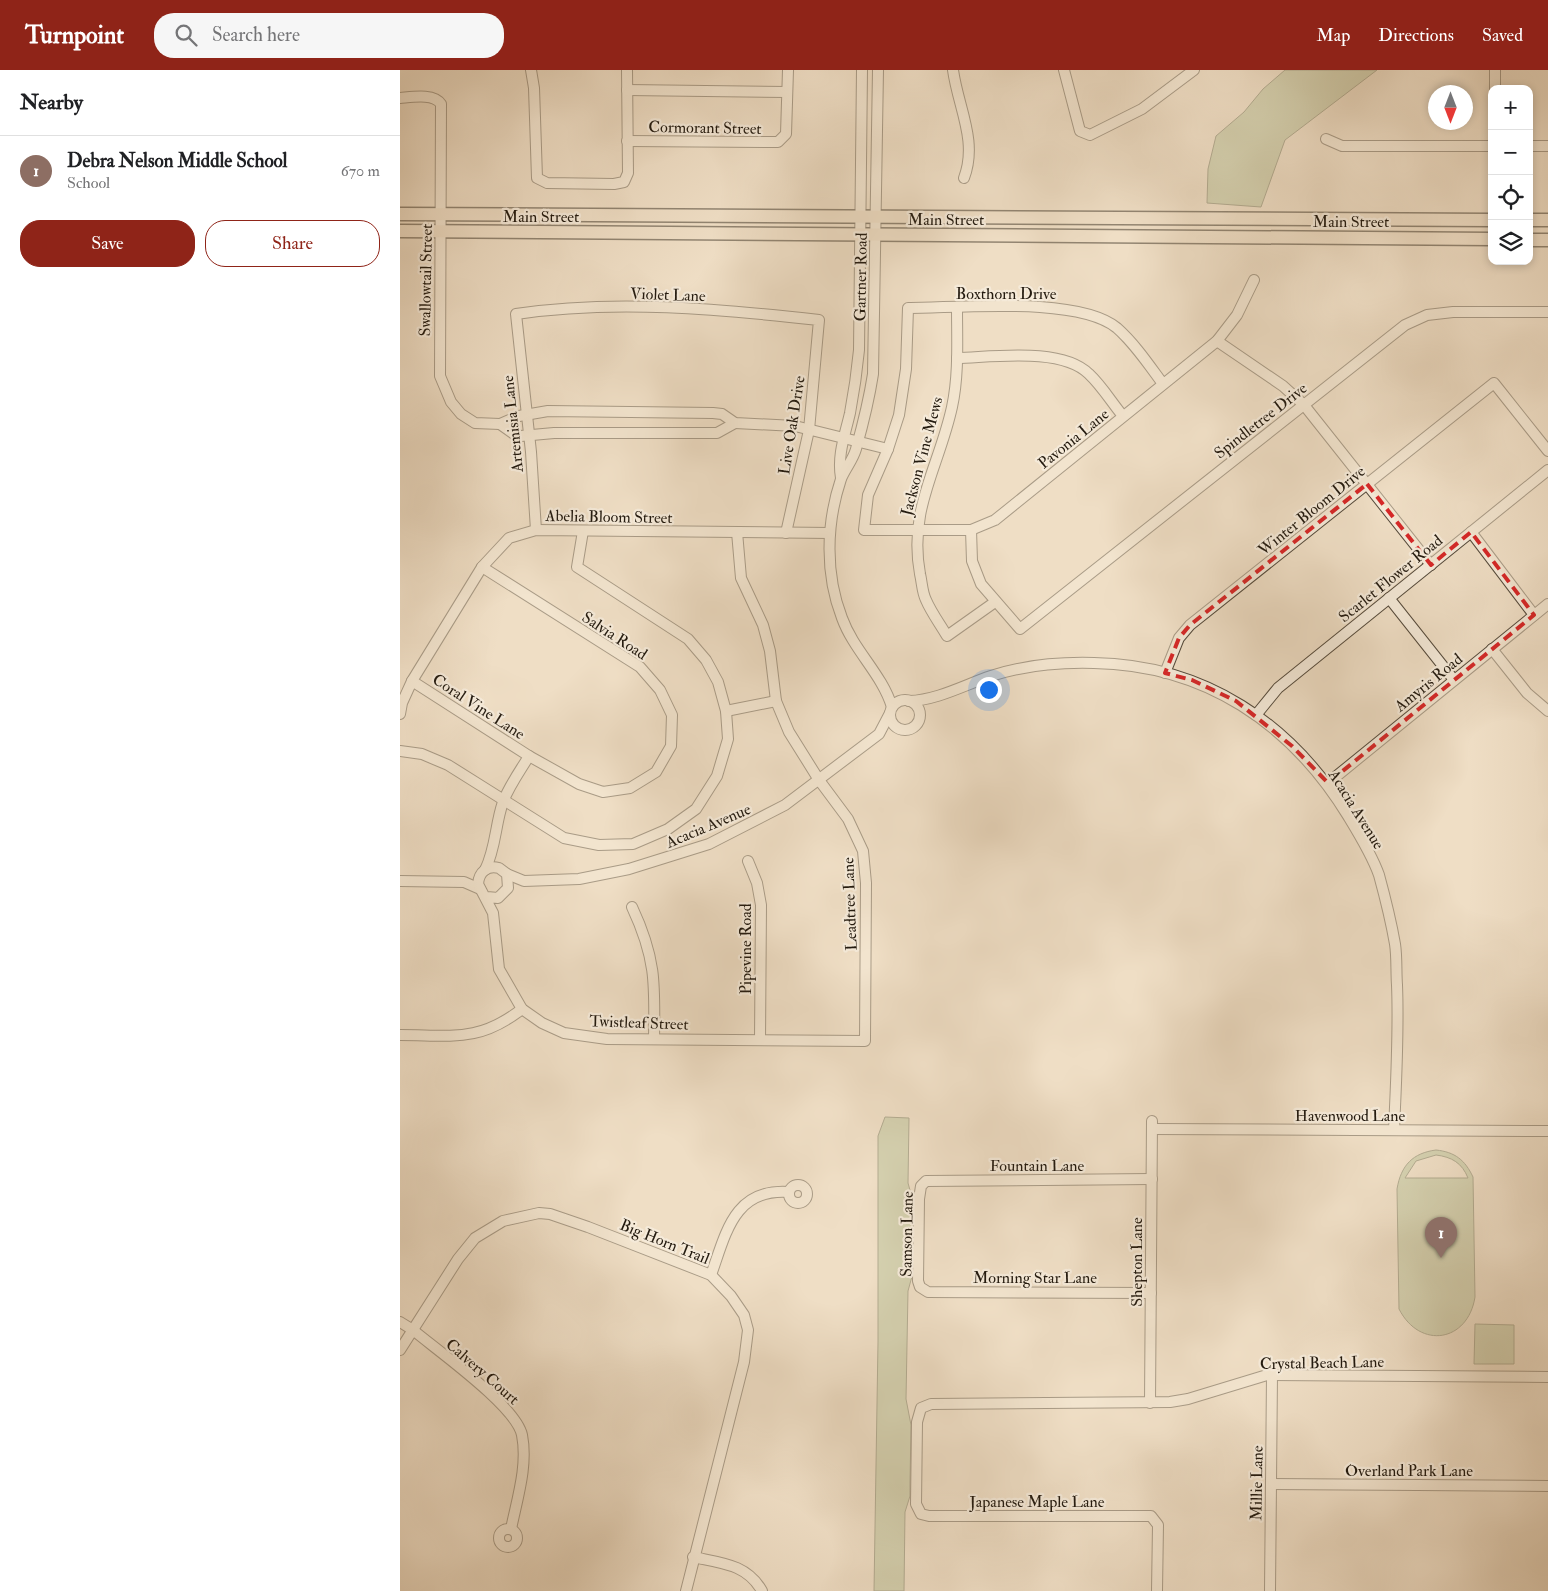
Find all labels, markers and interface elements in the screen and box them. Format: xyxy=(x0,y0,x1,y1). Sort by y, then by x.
search box xyxy=(154,13,504,58)
text: Turnpoint xyxy=(25,20,124,51)
icon: search xyxy=(172,21,200,49)
text: Search here xyxy=(212,23,300,47)
text: Map xyxy=(1317,24,1350,47)
text: Directions xyxy=(1378,24,1454,47)
text: Saved xyxy=(1482,24,1523,47)
north arrow xyxy=(1428,85,1473,130)
map controls xyxy=(1488,85,1533,265)
button: + xyxy=(1488,85,1533,130)
text: Nearby xyxy=(20,89,83,116)
street label: Cormorant Street xyxy=(648,117,762,139)
button: − xyxy=(1488,130,1533,175)
text: Debra Nelson Middle School xyxy=(67,149,288,173)
text: 1 xyxy=(33,161,39,181)
text: 670 m xyxy=(341,161,380,181)
text: School xyxy=(67,173,110,193)
button: locate xyxy=(1488,175,1533,220)
street label: Main Street xyxy=(503,207,579,227)
street label: Main Street xyxy=(908,210,984,230)
street label: Main Street xyxy=(1313,212,1389,232)
button: Save xyxy=(20,220,195,267)
button: Share xyxy=(205,220,380,267)
button: layers xyxy=(1488,220,1533,265)
street label: Swallowtail Street xyxy=(415,223,437,337)
street label: Gartner Road xyxy=(850,232,872,322)
street label: Violet Lane xyxy=(630,284,706,306)
street label: Boxthorn Drive xyxy=(956,284,1057,304)
street label: Artemisia Lane xyxy=(498,374,528,474)
street label: Live Oak Drive xyxy=(774,374,810,476)
street label: Spindletree Drive xyxy=(1210,378,1312,464)
street label: Jackson Vine Mews xyxy=(896,394,948,519)
street label: Pavonia Lane xyxy=(1034,404,1113,473)
street label: Winter Bloom Drive xyxy=(1253,461,1370,561)
street label: Abelia Bloom Street xyxy=(544,506,673,528)
street label: Scarlet Flower Road xyxy=(1335,531,1447,627)
street label: Salvia Road xyxy=(578,607,651,664)
street label: Amyris Road xyxy=(1390,649,1467,717)
street label: Coral Vine Lane xyxy=(428,669,529,744)
your location xyxy=(976,677,1002,703)
street label: Acacia Avenue xyxy=(1323,765,1389,853)
street label: Acacia Avenue xyxy=(662,799,754,853)
street label: Leadtree Lane xyxy=(838,857,862,951)
street label: Pipevine Road xyxy=(736,903,757,995)
street label: Twistleaf Street xyxy=(589,1011,689,1035)
street label: Havenwood Lane xyxy=(1295,1106,1406,1126)
street label: Fountain Lane xyxy=(990,1156,1085,1176)
street label: Samson Lane xyxy=(896,1191,918,1277)
street label: Big Horn Trail xyxy=(617,1215,712,1269)
street label: Shepton Lane xyxy=(1127,1217,1148,1307)
pin: 1 xyxy=(1425,1217,1457,1258)
street label: Morning Star Lane xyxy=(973,1268,1097,1288)
street label: Calvery Court xyxy=(441,1334,523,1409)
street label: Crystal Beach Lane xyxy=(1260,1352,1385,1374)
street label: Millie Lane xyxy=(1246,1445,1268,1521)
street label: Overland Park Lane xyxy=(1345,1461,1473,1481)
street label: Japanese Maple Lane xyxy=(969,1492,1105,1513)

